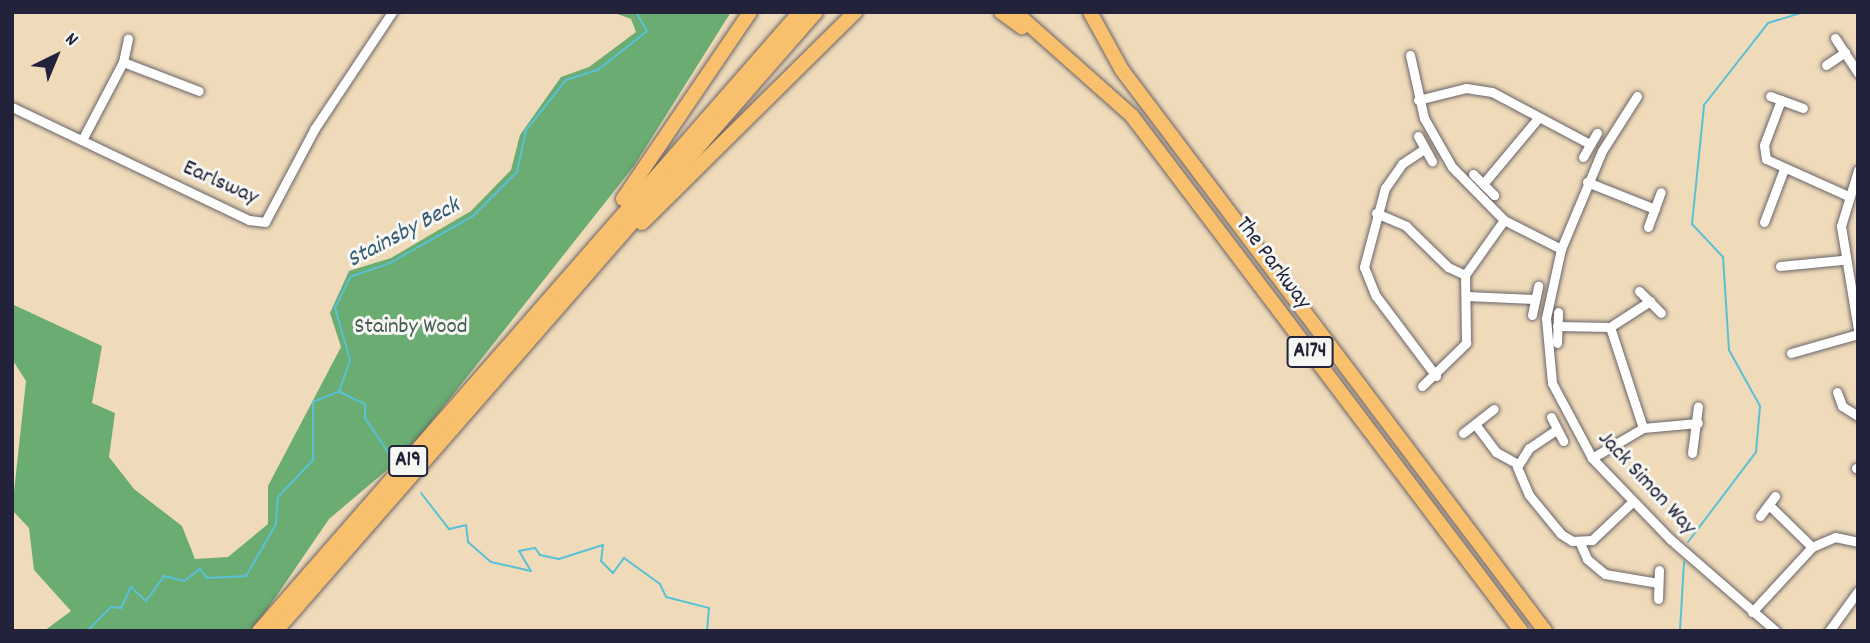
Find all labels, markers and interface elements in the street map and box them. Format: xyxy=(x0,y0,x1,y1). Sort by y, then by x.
north arrow xyxy=(21,21,91,91)
text: N xyxy=(58,27,83,53)
street label: Earlsway xyxy=(178,155,262,213)
water label: Stainsby Beck xyxy=(343,192,465,276)
street label: The Parkway xyxy=(1228,212,1316,316)
park label: Stainby Wood xyxy=(354,314,468,342)
road number: A174 xyxy=(1286,334,1334,370)
street label: Jack Simon Way xyxy=(1591,426,1701,542)
road number: A19 xyxy=(387,444,429,478)

